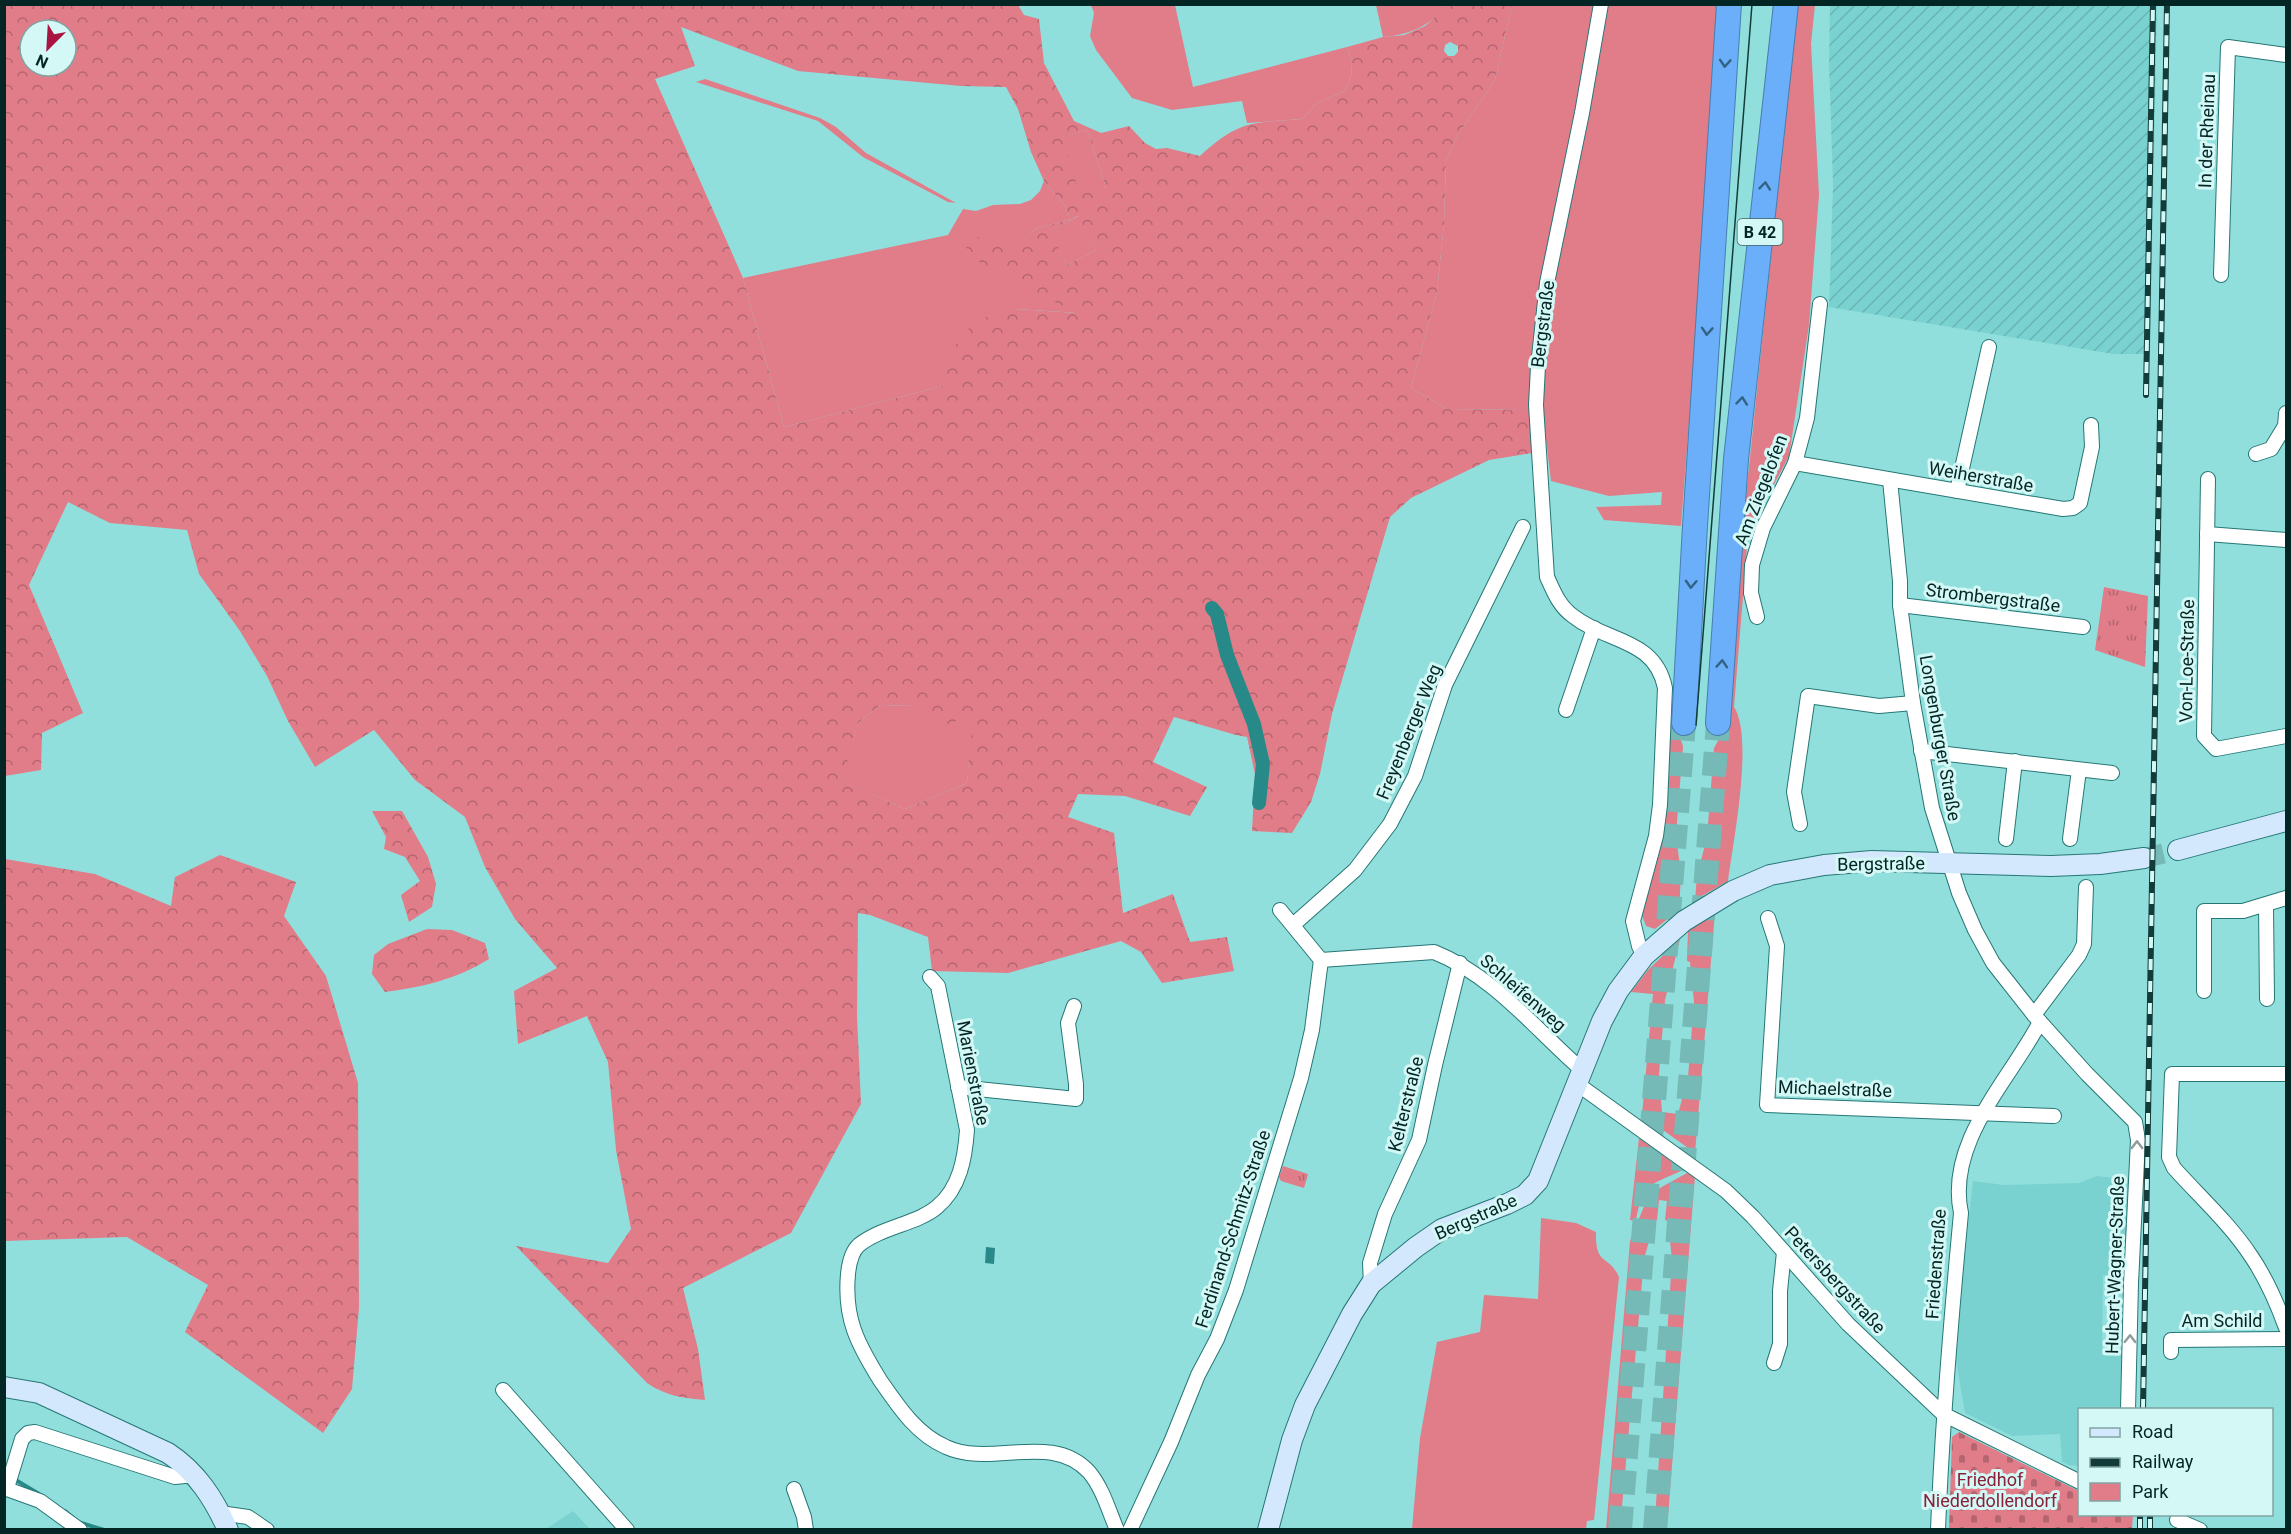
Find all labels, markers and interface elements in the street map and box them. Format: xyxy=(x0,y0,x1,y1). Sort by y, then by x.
north arrow xyxy=(18,18,78,78)
text: N xyxy=(33,50,51,72)
one-way arrow xyxy=(1719,58,1732,67)
street label: In der Rheinau xyxy=(2194,74,2219,188)
one-way arrow xyxy=(1759,182,1771,191)
road number: B 42 xyxy=(1738,219,1782,245)
street label: Bergstraße xyxy=(1527,279,1558,369)
one-way arrow xyxy=(1701,327,1714,336)
one-way arrow xyxy=(1735,396,1748,405)
street label: Am Ziegelofen xyxy=(1730,432,1791,548)
street label: Weiherstraße xyxy=(1927,457,2035,496)
street label: Strombergstraße xyxy=(1925,579,2061,616)
one-way arrow xyxy=(1685,580,1698,589)
street label: Von-Loe-Straße xyxy=(2175,599,2198,723)
street label: Longenburger Straße xyxy=(1916,653,1965,822)
one-way arrow xyxy=(1715,660,1728,669)
street label: Freyenberger Weg xyxy=(1372,661,1445,803)
street label: Bergstraße xyxy=(1837,852,1925,875)
street label: Schleifenweg xyxy=(1476,950,1571,1036)
street label: Marienstraße xyxy=(953,1019,994,1127)
street label: Kelterstraße xyxy=(1384,1054,1427,1154)
street label: Michaelstraße xyxy=(1778,1076,1892,1101)
street label: Ferdinand-Schmitz-Straße xyxy=(1191,1127,1274,1330)
one-way arrow xyxy=(2131,1140,2143,1149)
street label: Hubert-Wagner-Straße xyxy=(2101,1176,2128,1354)
street label: Bergstraße xyxy=(1431,1189,1520,1244)
street label: Friedenstraße xyxy=(1921,1208,1950,1320)
street label: Petersbergstraße xyxy=(1781,1222,1890,1337)
street label: Am Schild xyxy=(2182,1310,2262,1331)
one-way arrow xyxy=(2123,1335,2136,1344)
legend xyxy=(2078,1408,2273,1516)
text: Road xyxy=(2132,1421,2173,1442)
text: Railway xyxy=(2132,1451,2194,1472)
park label: Friedhof Niederdollendorf xyxy=(1923,1469,2058,1511)
text: Park xyxy=(2132,1481,2169,1502)

